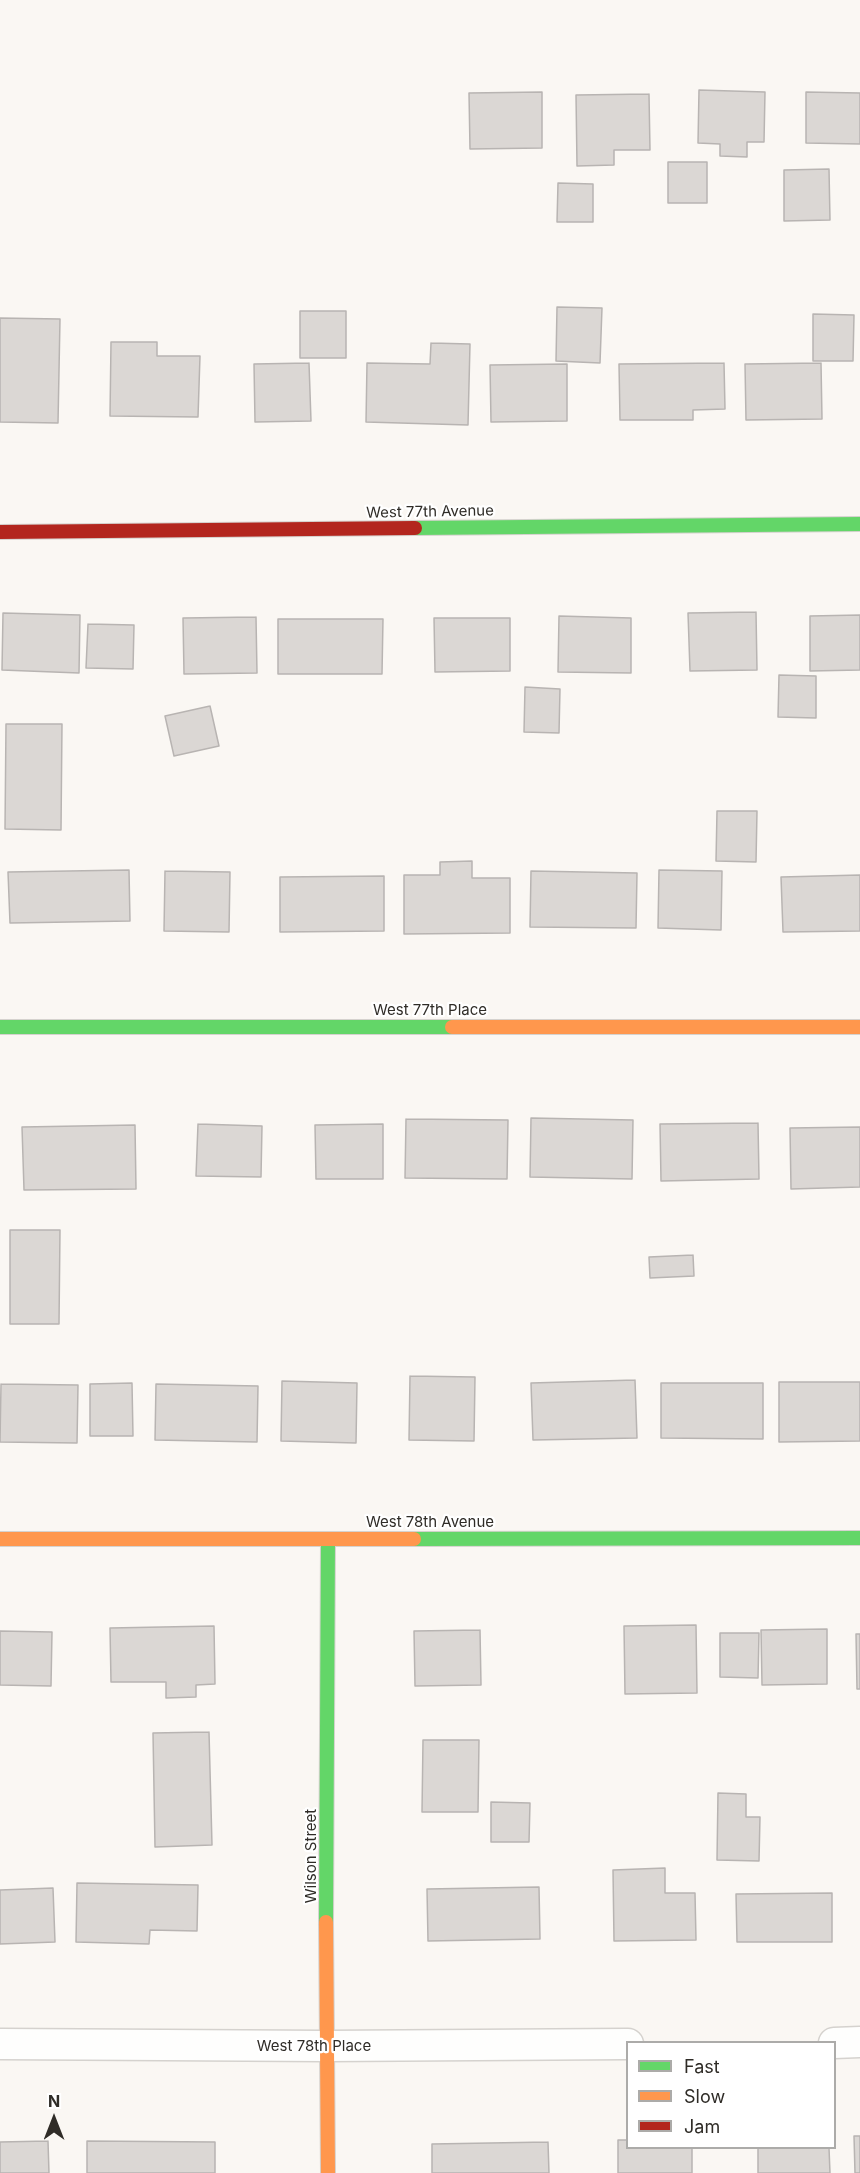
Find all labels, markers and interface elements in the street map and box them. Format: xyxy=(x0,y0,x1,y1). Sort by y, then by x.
street label: West 77th Avenue xyxy=(366,502,494,522)
street label: West 77th Place xyxy=(373,1001,487,1019)
street label: West 78th Avenue xyxy=(366,1513,494,1531)
street label: Wilson Street xyxy=(302,1809,320,1903)
street label: West 78th Place xyxy=(257,2037,371,2055)
legend xyxy=(626,2041,836,2149)
text: Fast xyxy=(684,2056,720,2077)
text: Slow xyxy=(684,2086,725,2107)
north arrow xyxy=(24,2089,84,2149)
text: N xyxy=(48,2091,60,2111)
text: Jam xyxy=(684,2116,720,2137)

